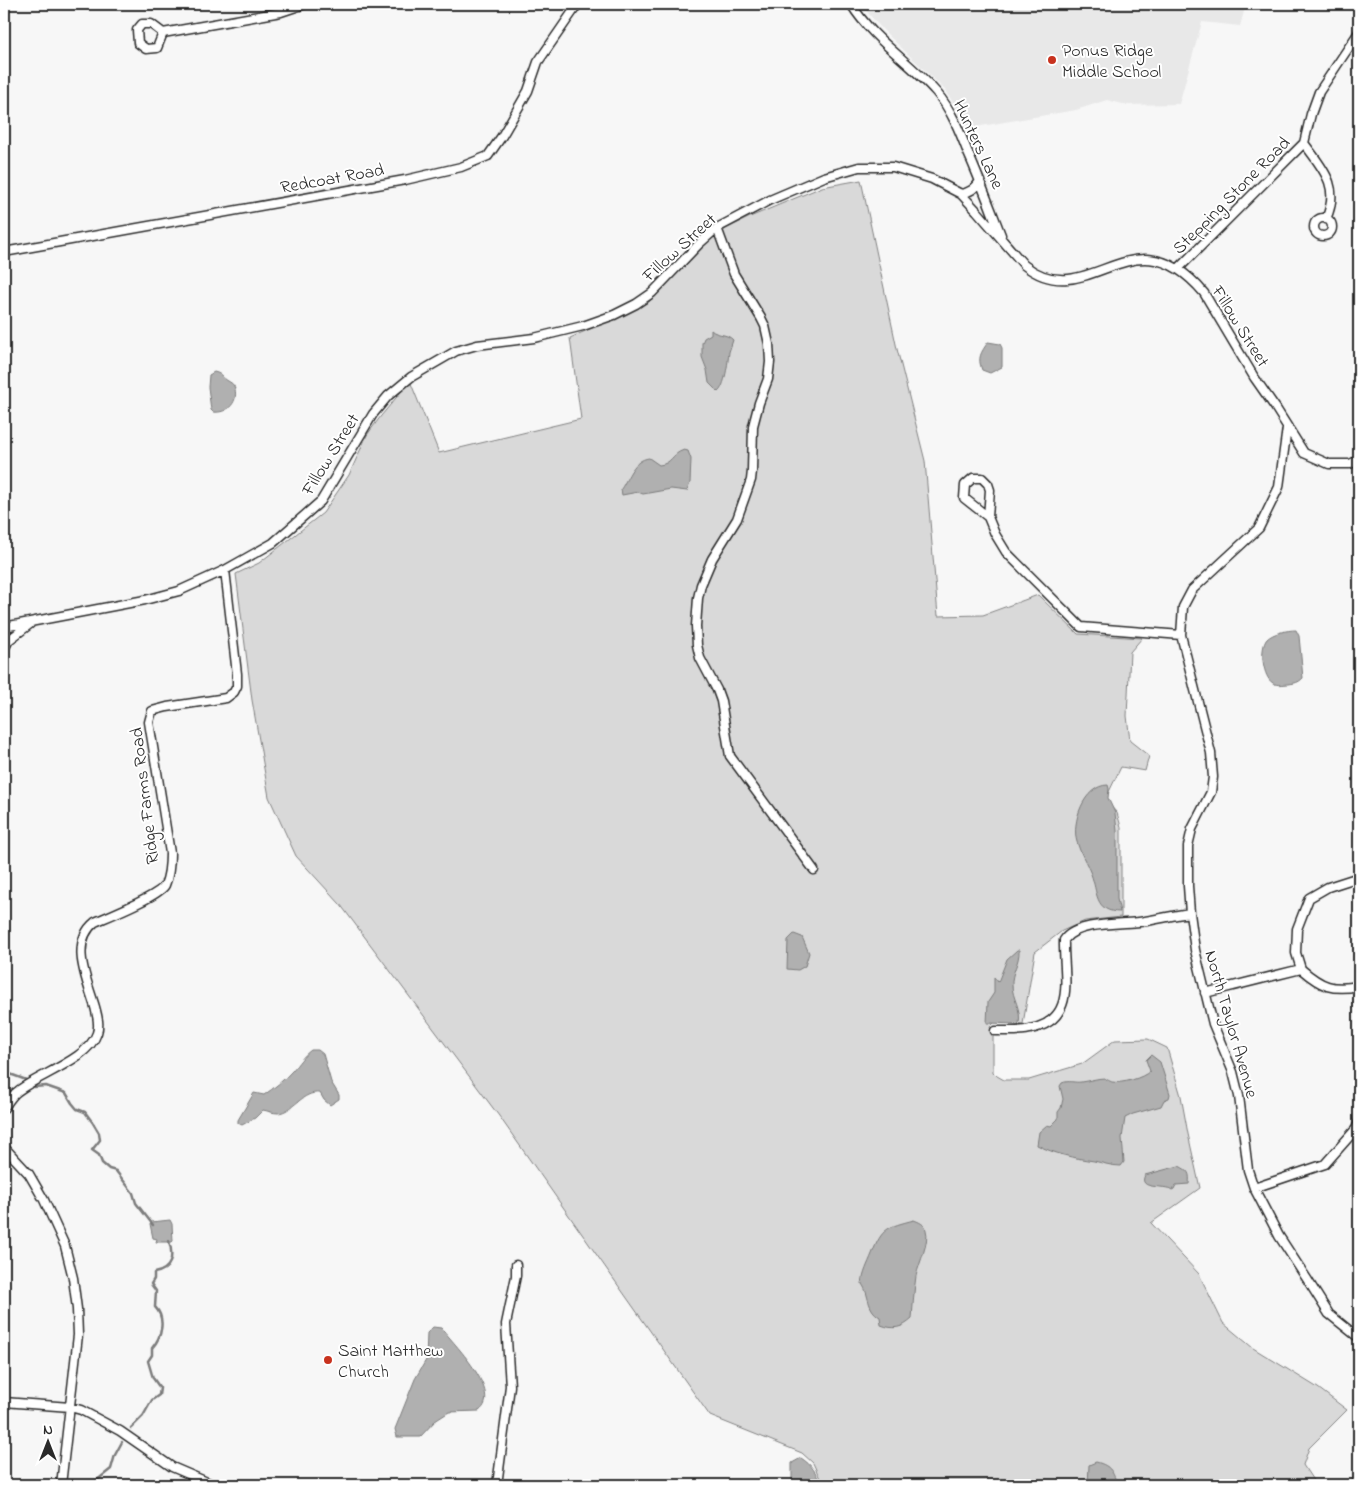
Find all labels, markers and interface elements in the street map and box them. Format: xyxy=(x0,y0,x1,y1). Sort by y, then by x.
place label: Ponus Ridge Middle School xyxy=(1062,39,1161,86)
marker: Ponus Ridge Middle School xyxy=(1046,54,1058,66)
street label: Hunters Lane xyxy=(945,96,1010,195)
street label: Stepping Stone Road xyxy=(1168,132,1298,262)
street label: Redcoat Road xyxy=(278,158,386,202)
street label: Fillow Street xyxy=(637,208,723,290)
street label: Fillow Street xyxy=(1203,280,1275,373)
street label: Fillow Street xyxy=(296,409,367,502)
street label: Ridge Farms Road xyxy=(125,726,168,866)
street label: North Taylor Avenue xyxy=(1197,948,1264,1102)
place label: Saint Matthew Church xyxy=(338,1339,443,1386)
marker: Saint Matthew Church xyxy=(322,1354,334,1366)
north arrow xyxy=(22,1416,72,1466)
text: N xyxy=(43,1420,53,1441)

